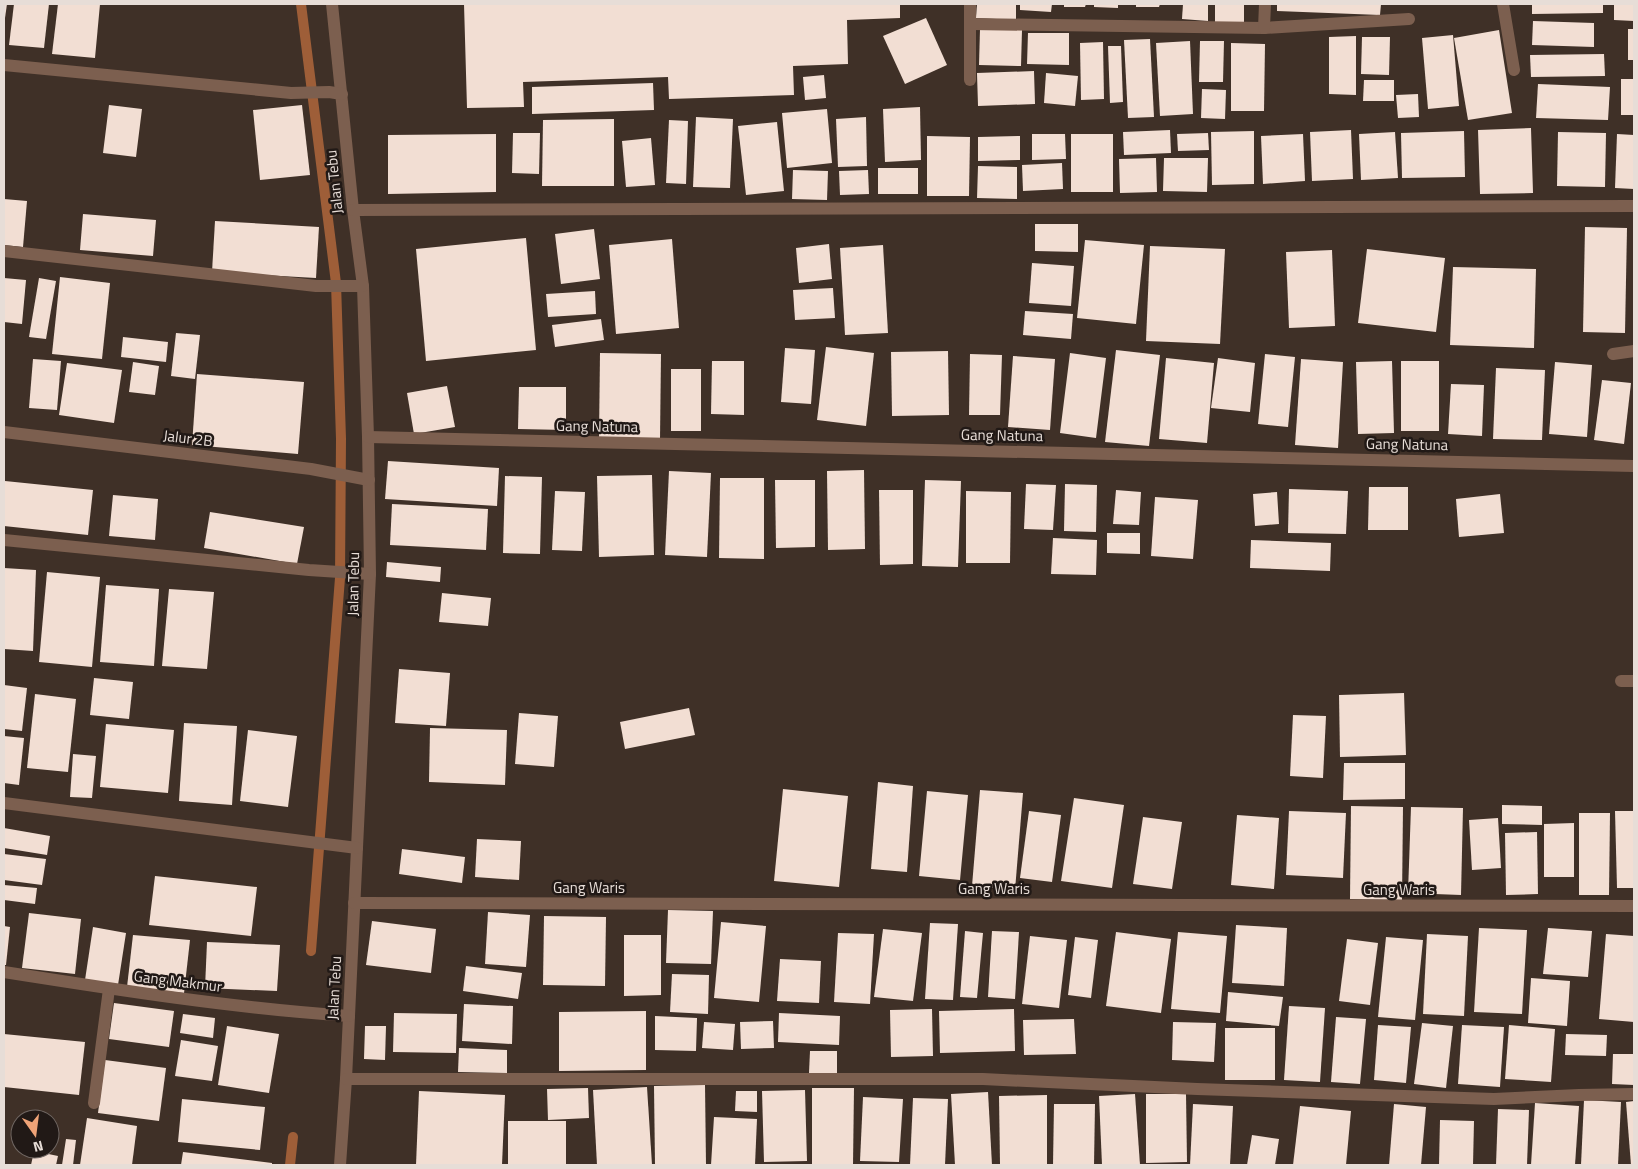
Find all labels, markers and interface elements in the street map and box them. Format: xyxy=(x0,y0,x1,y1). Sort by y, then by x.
street label: Jalan Tebu xyxy=(319,149,349,215)
street label: Gang Natuna xyxy=(556,414,639,438)
street label: Gang Natuna xyxy=(961,423,1044,447)
street label: Jalur 2B xyxy=(162,424,214,452)
street label: Gang Natuna xyxy=(1366,432,1449,456)
street label: Jalan Tebu xyxy=(341,552,365,616)
street label: Gang Waris xyxy=(553,876,625,899)
street label: Gang Waris xyxy=(958,877,1030,900)
street label: Gang Waris xyxy=(1363,878,1435,901)
street label: Jalan Tebu xyxy=(321,955,347,1021)
street label: Gang Makmur xyxy=(133,964,223,998)
north arrow xyxy=(10,1109,60,1159)
text: N xyxy=(31,1136,46,1158)

